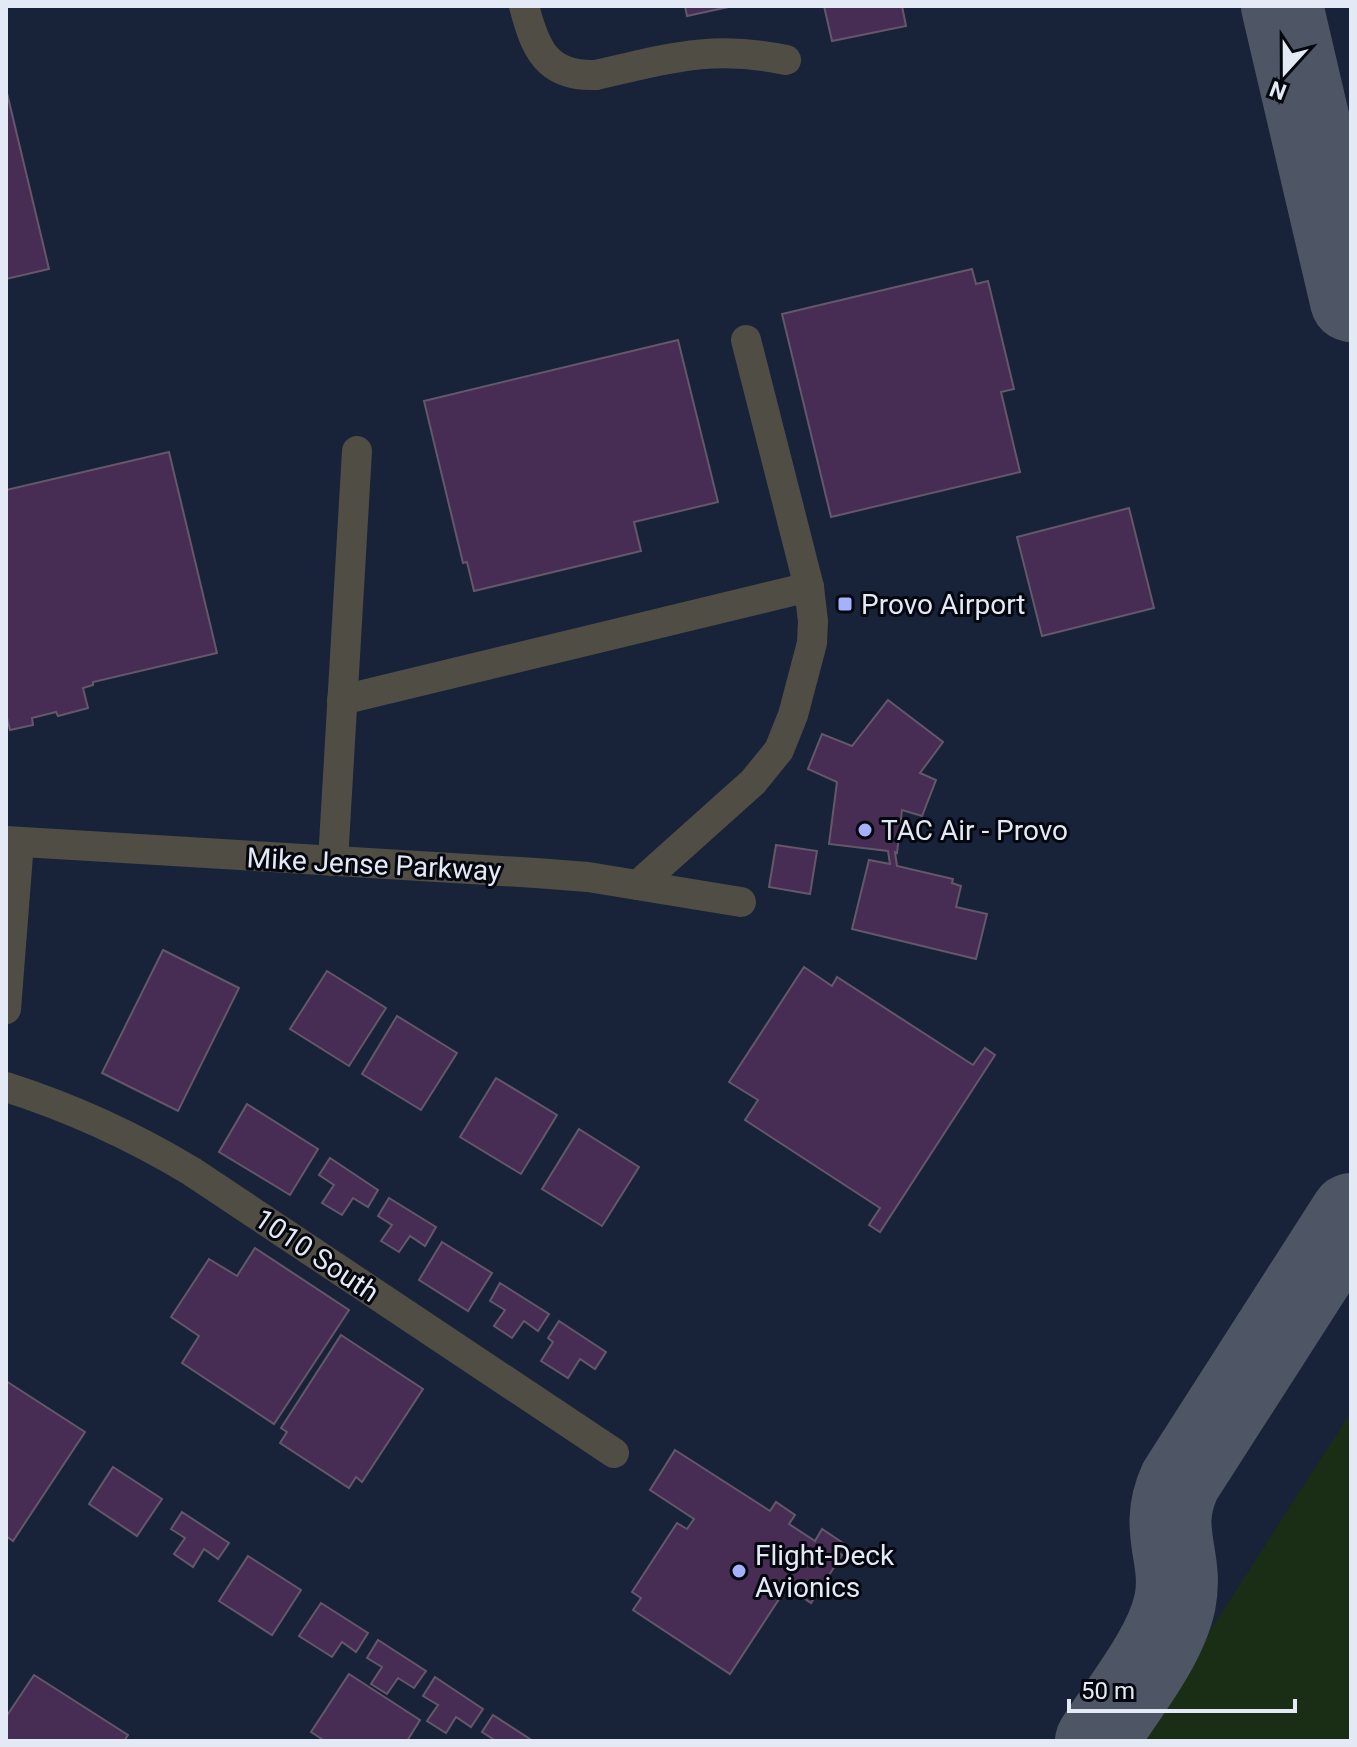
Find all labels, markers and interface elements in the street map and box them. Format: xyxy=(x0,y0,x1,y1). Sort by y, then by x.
north arrow xyxy=(1245,32,1325,112)
text: N xyxy=(1266,76,1290,105)
place label: Provo Airport xyxy=(861,588,1026,621)
marker: Provo Airport xyxy=(836,595,854,613)
place label: TAC Air - Provo xyxy=(881,814,1068,847)
marker: TAC Air - Provo xyxy=(856,821,874,839)
street label: Mike Jense Parkway xyxy=(246,841,502,888)
street label: 1010 South xyxy=(248,1202,385,1309)
place label: Flight-Deck Avionics xyxy=(755,1539,895,1604)
marker: Flight-Deck Avionics xyxy=(730,1562,748,1580)
scale bar xyxy=(1069,1663,1295,1713)
text: 50 m xyxy=(1081,1677,1135,1705)

